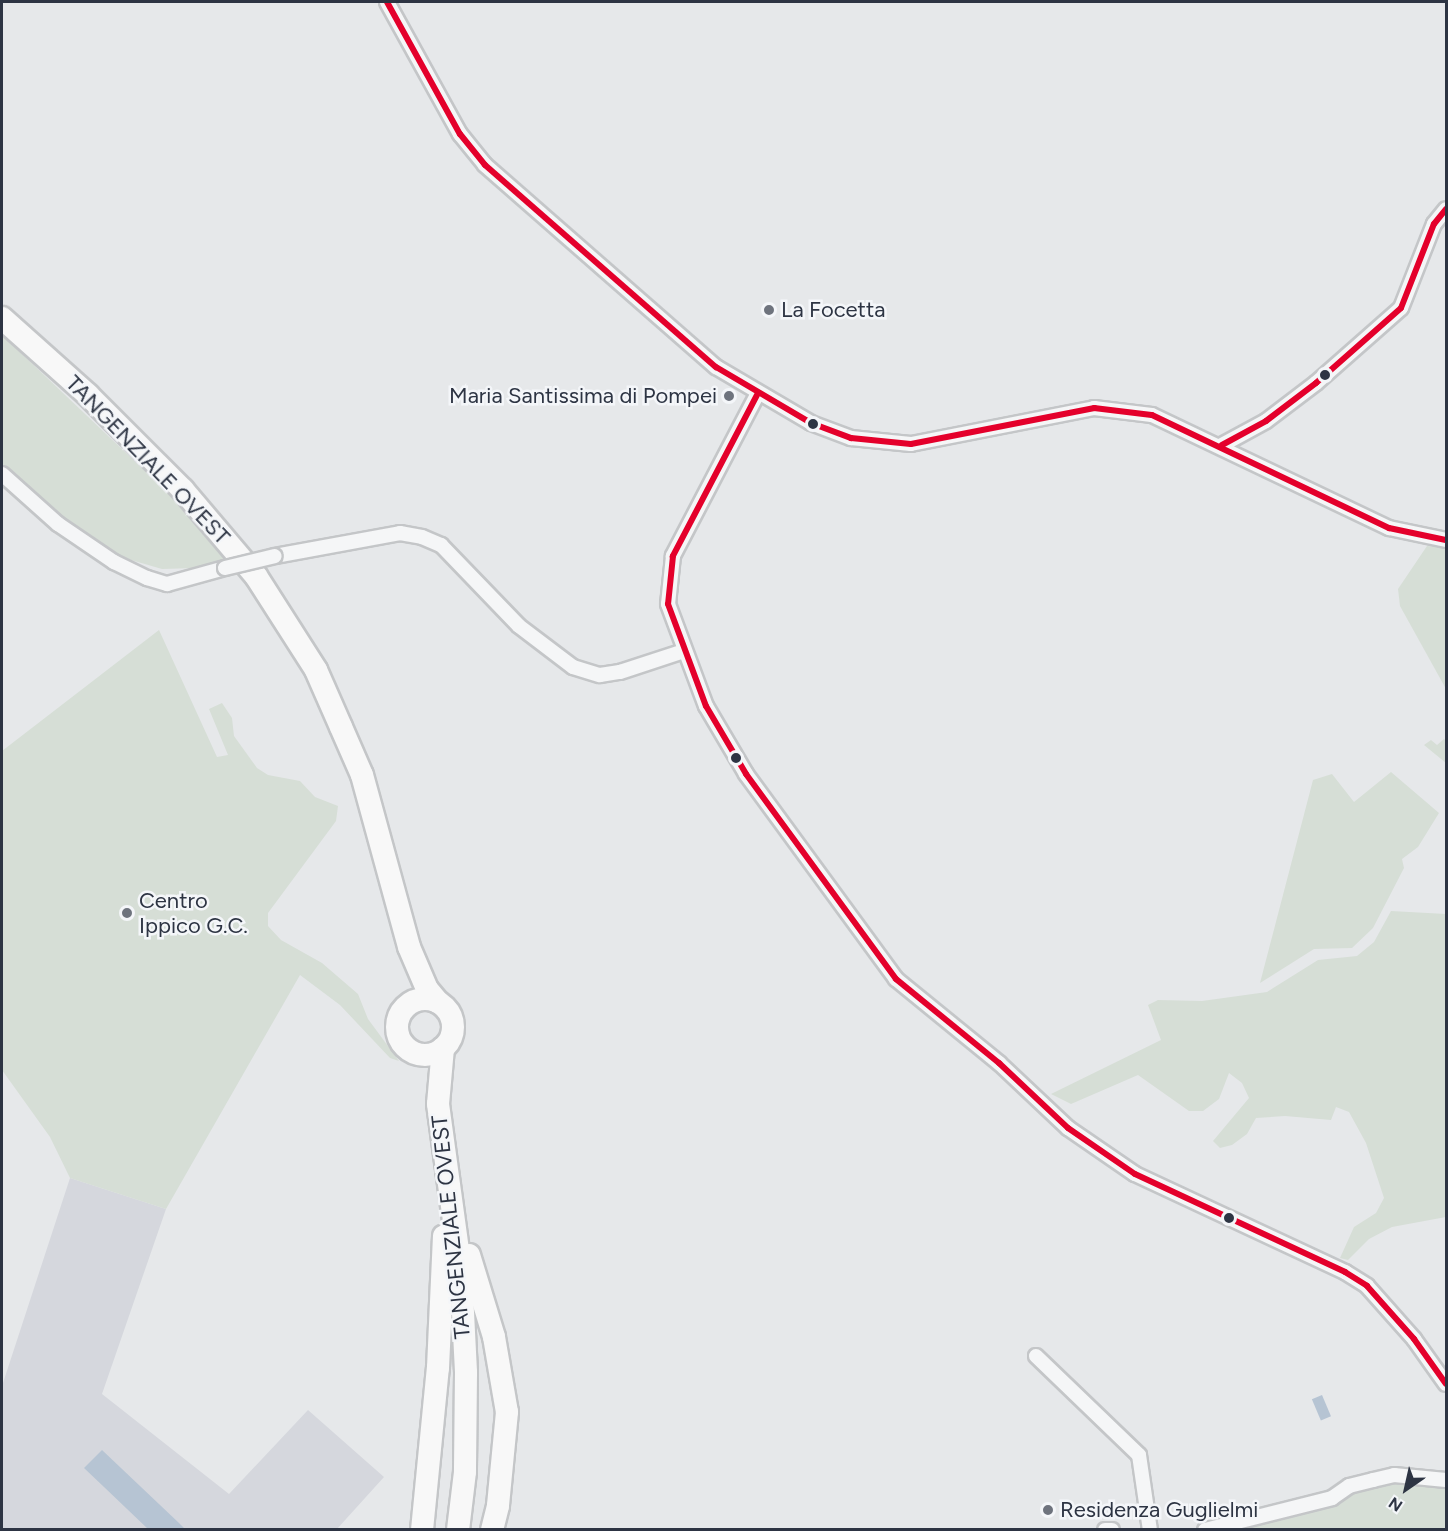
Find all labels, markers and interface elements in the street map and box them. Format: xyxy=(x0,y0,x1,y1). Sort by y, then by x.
place label: La Focetta xyxy=(781,297,885,323)
marker: La Focetta xyxy=(762,303,776,317)
unlabelled marker xyxy=(1319,369,1331,381)
street label: TANGENZIALE OVEST xyxy=(60,370,236,550)
place label: Maria Santissima di Pompei xyxy=(449,383,717,409)
marker: Maria Santissima di Pompei xyxy=(722,389,736,403)
unlabelled marker xyxy=(807,418,819,430)
unlabelled marker xyxy=(730,752,742,764)
place label: Centro Ippico G.C. xyxy=(139,887,248,938)
marker: Centro Ippico G.C. xyxy=(120,906,134,920)
street label: TANGENZIALE OVEST xyxy=(426,1114,476,1340)
unlabelled marker xyxy=(1223,1212,1235,1224)
north arrow xyxy=(1376,1459,1436,1519)
text: N xyxy=(1385,1493,1406,1516)
place label: Residenza Guglielmi xyxy=(1060,1497,1258,1523)
marker: Residenza Guglielmi xyxy=(1041,1503,1055,1517)

